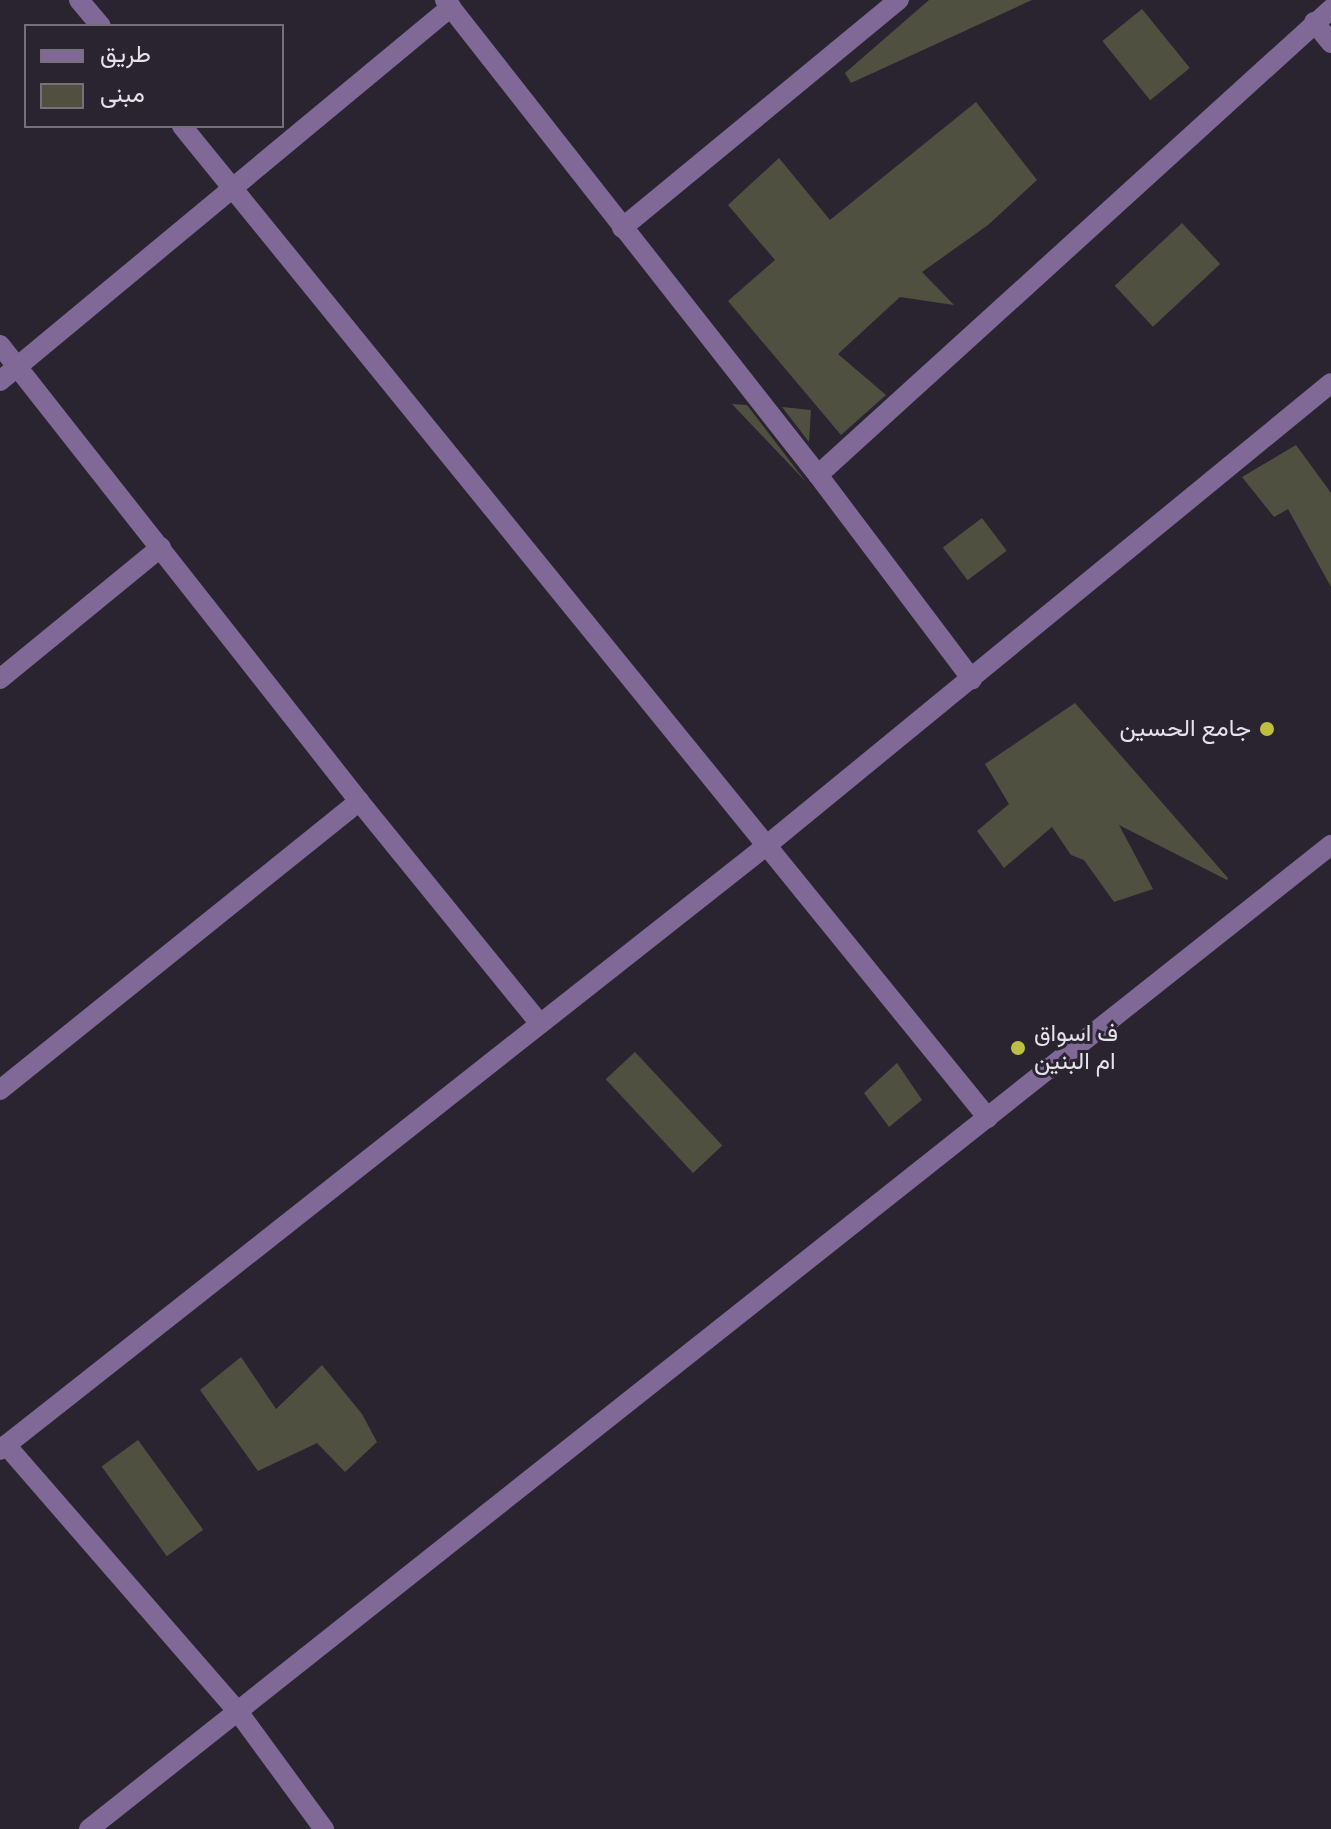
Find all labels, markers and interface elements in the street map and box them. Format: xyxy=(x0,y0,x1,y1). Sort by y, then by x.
legend xyxy=(24,24,284,128)
text: طريق xyxy=(100,40,151,68)
text: مبنى xyxy=(100,80,145,108)
place label: جامع الحسين xyxy=(1120,715,1251,743)
marker: جامع الحسين xyxy=(1258,720,1276,738)
place label: ف اسواق ام البنين xyxy=(1034,1020,1118,1076)
marker: ف اسواق ام البنين xyxy=(1009,1039,1027,1057)

